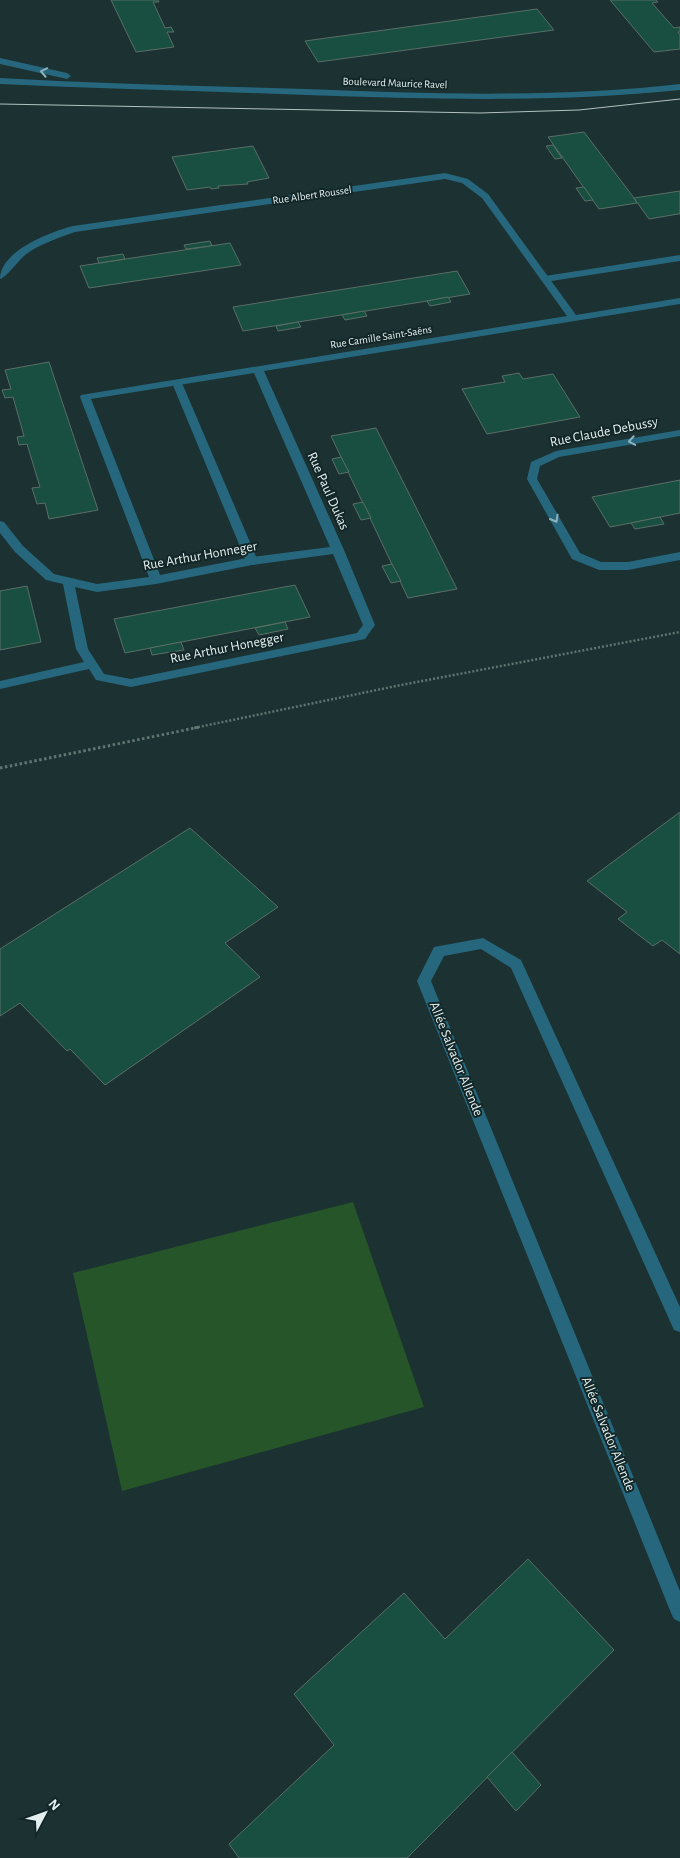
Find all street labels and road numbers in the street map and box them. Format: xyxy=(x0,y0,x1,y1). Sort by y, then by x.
street label: Boulevard Maurice Ravel xyxy=(342,76,448,90)
street label: Rue Albert Roussel xyxy=(272,184,352,206)
street label: Rue Camille Saint-Saëns xyxy=(329,324,433,350)
street label: Rue Claude Debussy xyxy=(549,415,659,449)
street label: Rue Paul Dukas xyxy=(305,450,351,532)
street label: Rue Arthur Honneger xyxy=(142,539,259,573)
street label: Rue Arthur Honegger xyxy=(169,630,286,666)
street label: Allée Salvador Allende xyxy=(427,1000,485,1118)
street label: Allée Salvador Allende xyxy=(579,1375,637,1493)

